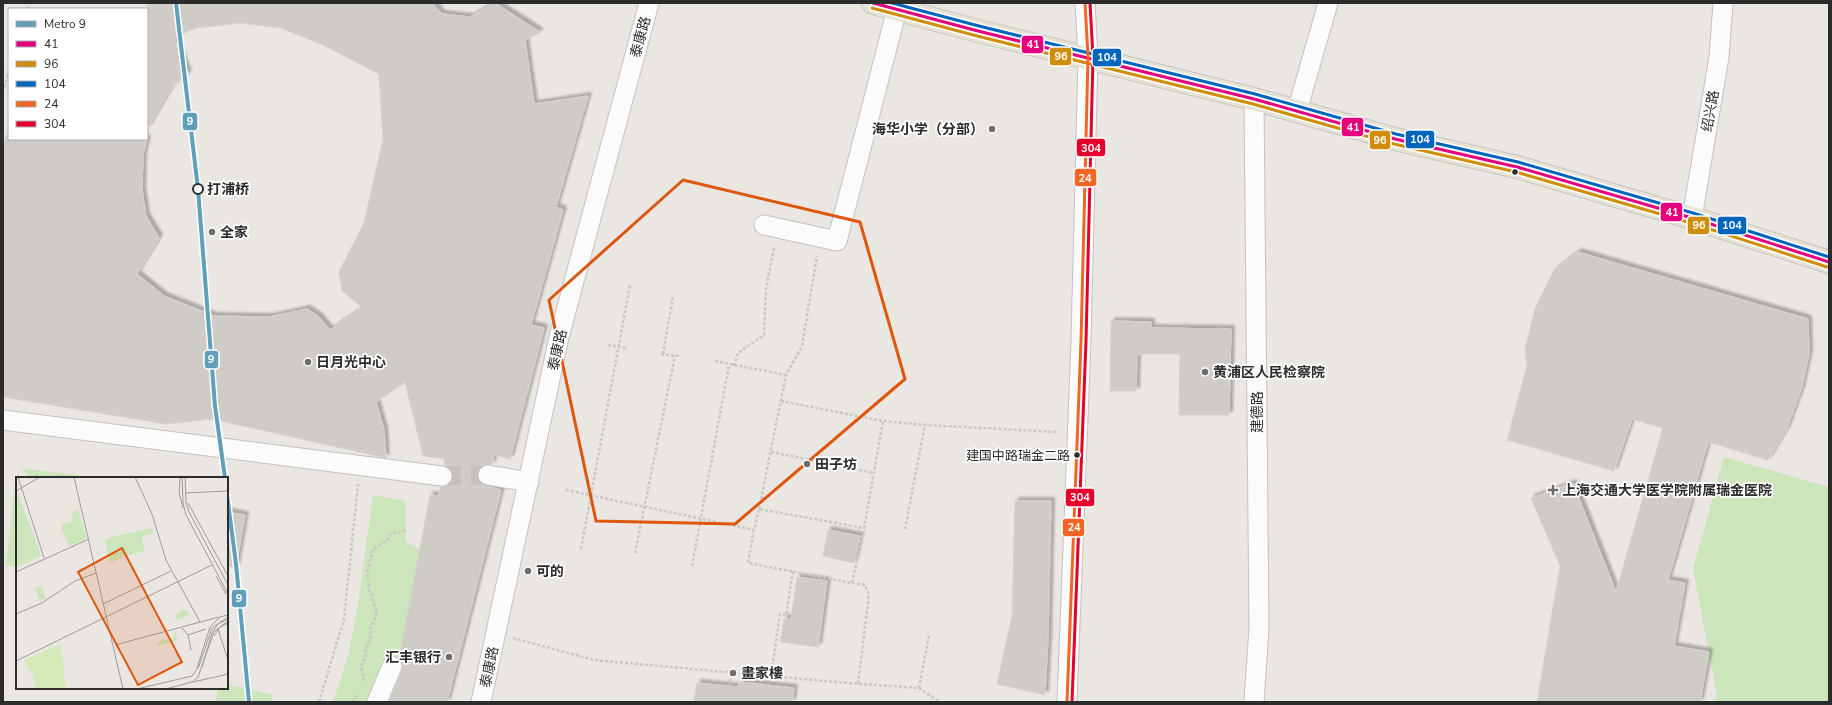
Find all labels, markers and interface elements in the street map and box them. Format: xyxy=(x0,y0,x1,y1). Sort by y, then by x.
legend xyxy=(8,8,148,140)
street label: 泰康路 xyxy=(626,14,655,60)
text: Metro 9 xyxy=(44,16,86,32)
line badge: 41 xyxy=(1021,35,1044,54)
text: 41 xyxy=(44,36,58,52)
text: 41 xyxy=(1026,37,1040,52)
line badge: 96 xyxy=(1049,47,1072,66)
line badge: 104 xyxy=(1092,48,1122,67)
text: 96 xyxy=(1054,49,1068,64)
text: 104 xyxy=(1097,50,1117,65)
text: 96 xyxy=(44,56,58,72)
text: 104 xyxy=(44,76,66,92)
street label: 绍兴路 xyxy=(1697,89,1723,133)
text: 24 xyxy=(44,96,58,112)
line badge: 9 xyxy=(182,112,198,131)
text: 9 xyxy=(187,114,194,129)
text: 304 xyxy=(44,116,66,132)
line badge: 41 xyxy=(1341,117,1364,137)
place label: 海华小学（分部） xyxy=(872,120,984,139)
text: 41 xyxy=(1346,120,1360,135)
marker: 海华小学（分部） xyxy=(987,124,997,134)
line badge: 96 xyxy=(1369,130,1391,150)
line badge: 104 xyxy=(1405,130,1435,149)
text: 104 xyxy=(1410,132,1430,147)
text: 96 xyxy=(1373,133,1387,148)
line badge: 304 xyxy=(1076,138,1106,157)
text: 304 xyxy=(1081,141,1101,156)
unlabelled marker xyxy=(1510,167,1520,177)
line badge: 24 xyxy=(1074,168,1097,187)
text: 24 xyxy=(1078,171,1092,186)
place label: 打浦桥 xyxy=(207,180,249,199)
marker: 打浦桥 xyxy=(192,183,204,195)
line badge: 41 xyxy=(1660,202,1683,222)
text: 41 xyxy=(1665,205,1679,220)
line badge: 96 xyxy=(1687,216,1710,235)
line badge: 104 xyxy=(1717,216,1747,235)
text: 96 xyxy=(1692,218,1706,233)
text: 104 xyxy=(1722,218,1742,233)
place label: 全家 xyxy=(220,223,248,242)
marker: 全家 xyxy=(207,227,217,237)
street label: 泰康路 xyxy=(544,328,571,373)
line badge: 9 xyxy=(204,350,219,369)
text: 9 xyxy=(208,352,215,367)
place label: 日月光中心 xyxy=(316,353,386,372)
marker: 日月光中心 xyxy=(303,357,313,367)
place label: 黄浦区人民检察院 xyxy=(1213,363,1325,382)
marker: 黄浦区人民检察院 xyxy=(1200,367,1210,377)
street label: 建德路 xyxy=(1248,391,1267,433)
place label: 建国中路瑞金二路 xyxy=(966,447,1070,465)
marker: 建国中路瑞金二路 xyxy=(1072,450,1082,460)
place label: 田子坊 xyxy=(815,455,857,474)
marker: 田子坊 xyxy=(802,459,812,469)
inset map xyxy=(16,477,228,689)
place label: 上海交通大学医学院附属瑞金医院 xyxy=(1562,481,1772,500)
marker: 上海交通大学医学院附属瑞金医院 xyxy=(1547,484,1559,496)
line badge: 304 xyxy=(1065,488,1095,507)
text: 304 xyxy=(1070,490,1090,505)
line badge: 24 xyxy=(1062,518,1085,537)
text: 24 xyxy=(1067,520,1081,535)
place label: 可的 xyxy=(536,562,564,581)
marker: 可的 xyxy=(523,566,533,576)
line badge: 9 xyxy=(231,589,247,608)
text: 9 xyxy=(236,591,243,606)
street label: 泰康路 xyxy=(476,645,503,690)
place label: 汇丰银行 xyxy=(385,648,441,667)
marker: 汇丰银行 xyxy=(444,652,454,662)
place label: 畫家樓 xyxy=(741,664,783,683)
marker: 畫家樓 xyxy=(728,668,738,678)

